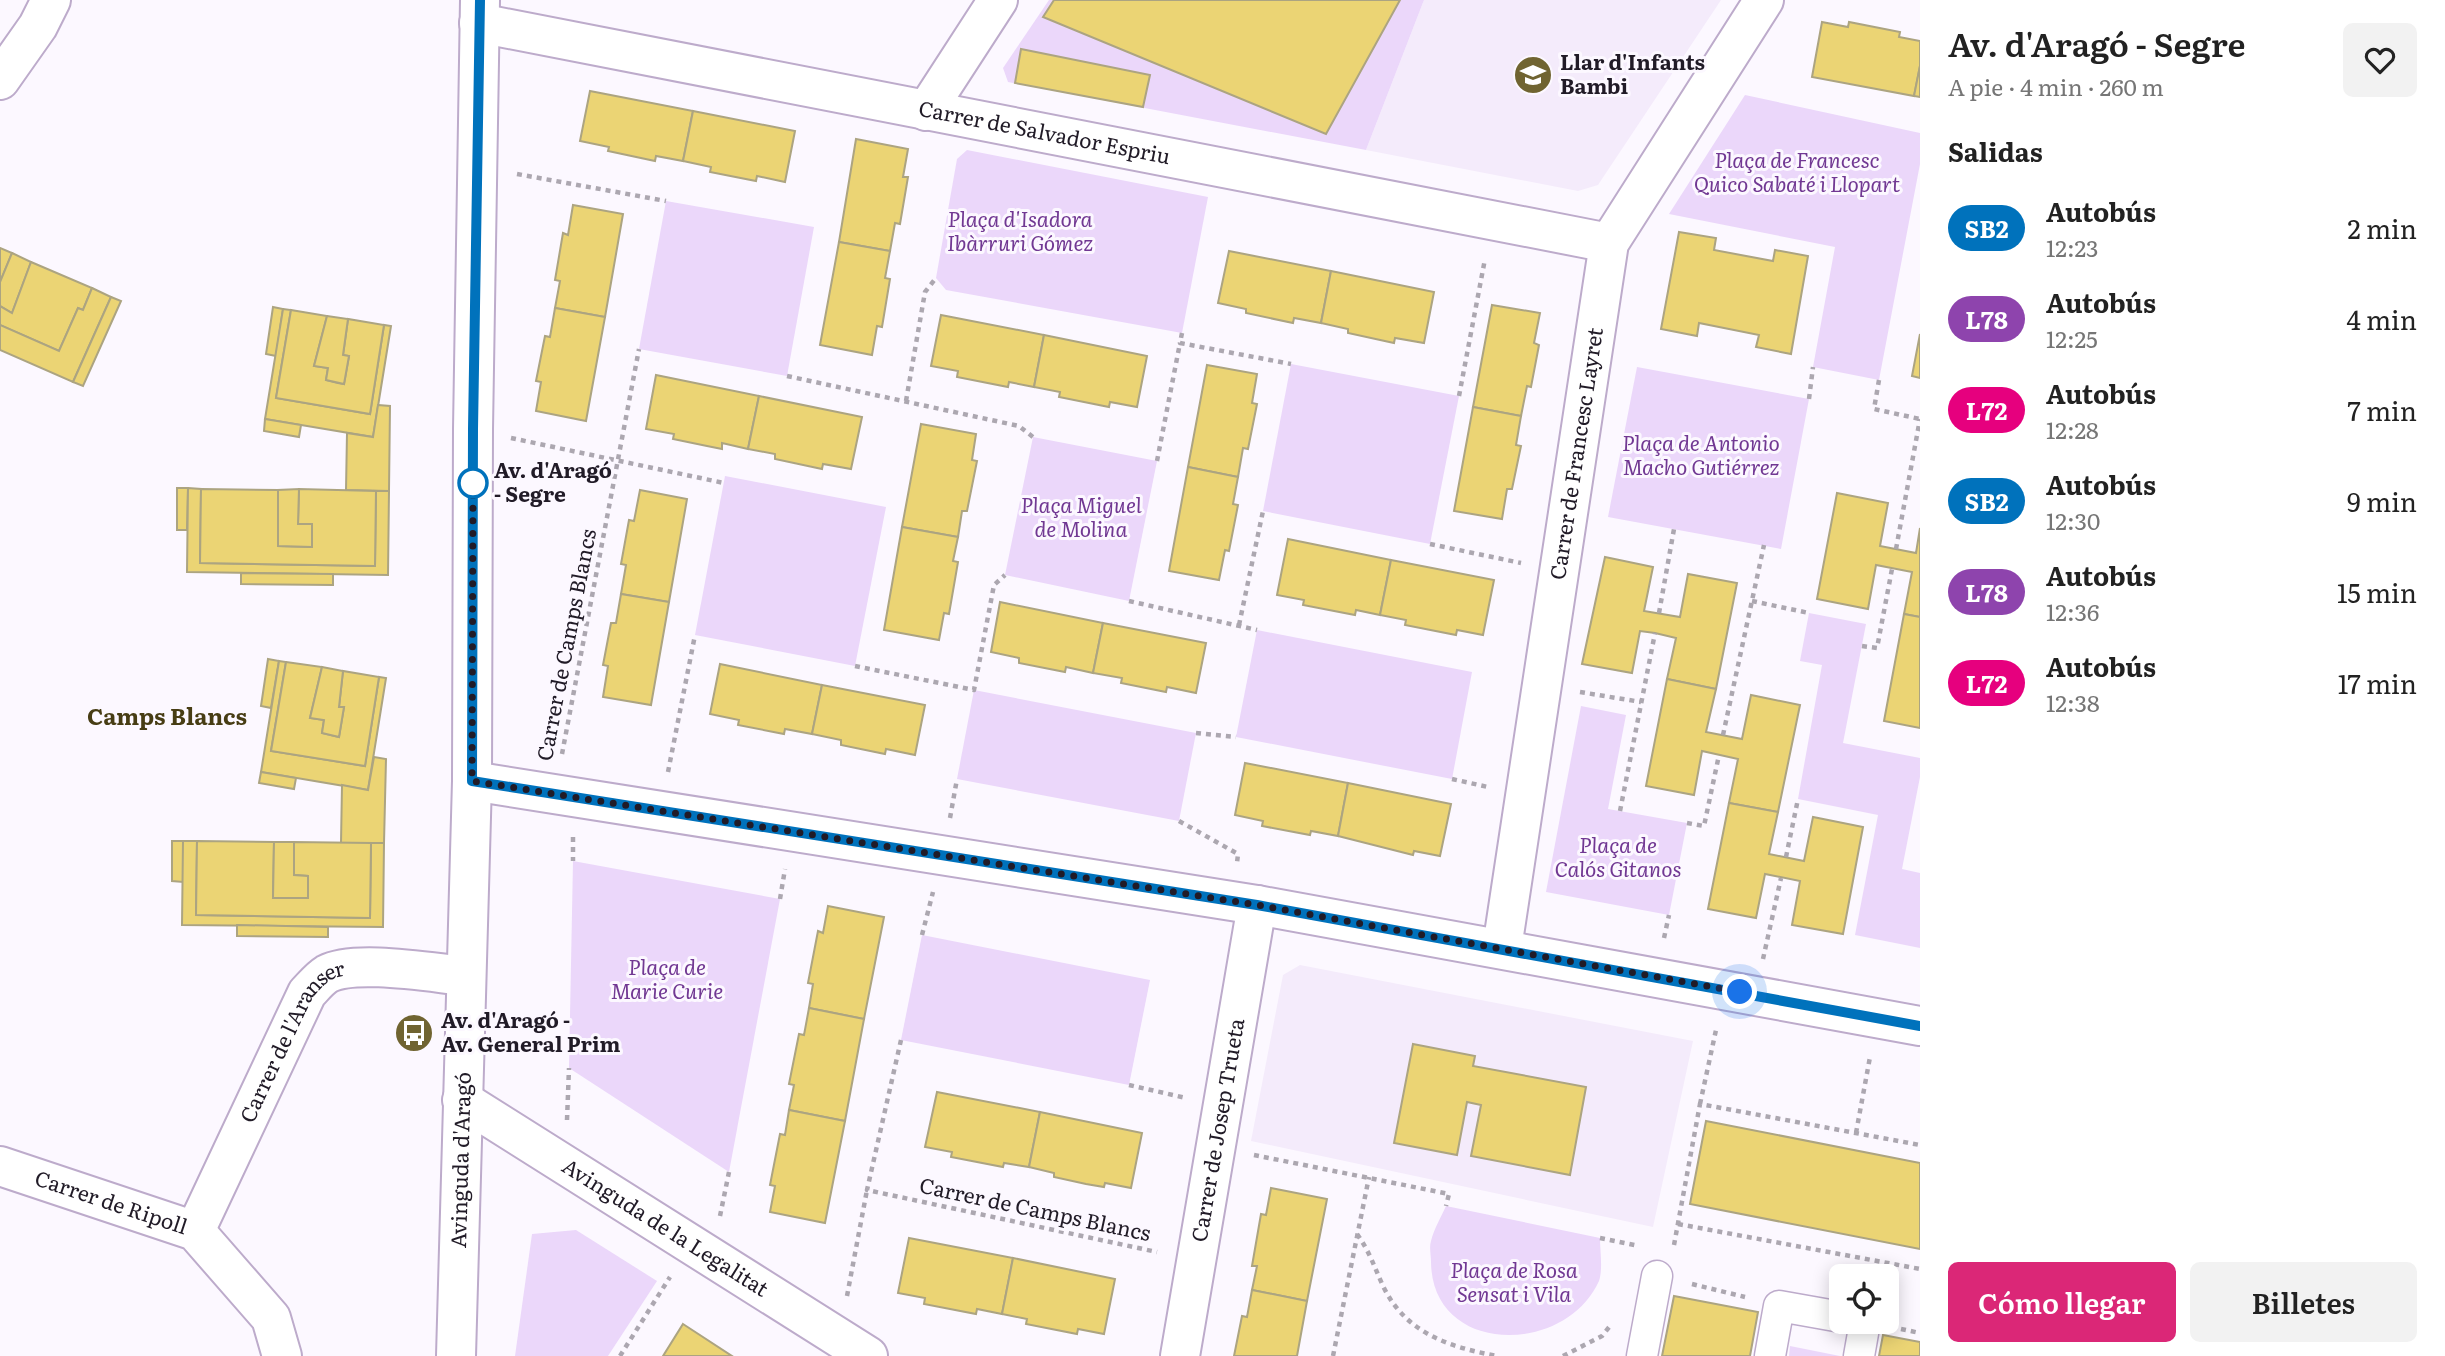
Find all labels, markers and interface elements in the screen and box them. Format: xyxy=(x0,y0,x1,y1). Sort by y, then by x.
text: Av. d'Aragó - Segre xyxy=(1948,18,2245,67)
button: heart xyxy=(2343,23,2417,97)
place label: Llar d'Infants Bambi xyxy=(1560,45,1705,100)
school or university icon: Llar d'Infants Bambi xyxy=(1512,54,1554,96)
text: A pie · 4 min · 260 m xyxy=(1948,69,2164,103)
street label: Carrer de Salvador Espriu xyxy=(916,91,1173,170)
text: Salidas xyxy=(1948,131,2043,170)
park label: Plaça de Francesc Quico Sabaté i Llopart xyxy=(1694,143,1901,198)
text: Autobús xyxy=(2046,191,2156,230)
park label: Plaça d'Isadora Ibàrruri Gómez xyxy=(947,202,1093,257)
text: 2 min xyxy=(2348,208,2417,247)
text: SB2 xyxy=(1964,210,2009,245)
text: 12:23 xyxy=(2046,230,2099,264)
text: Autobús xyxy=(2046,282,2156,321)
text: 4 min xyxy=(2346,299,2417,338)
text: L78 xyxy=(1965,301,2008,336)
text: 12:25 xyxy=(2046,321,2098,355)
street label: Carrer de Francesc Layret xyxy=(1540,324,1609,582)
text: Autobús xyxy=(2046,373,2156,412)
text: 7 min xyxy=(2348,390,2417,429)
text: L72 xyxy=(1966,392,2007,427)
text: 12:28 xyxy=(2046,412,2099,446)
park label: Plaça de Antonio Macho Gutiérrez xyxy=(1622,426,1780,481)
place label: Av. d'Aragó - Segre xyxy=(494,453,612,508)
text: Autobús xyxy=(2046,464,2156,503)
marker: Av. d'Aragó - Segre xyxy=(458,468,488,498)
text: 9 min xyxy=(2347,481,2417,520)
text: SB2 xyxy=(1964,483,2009,518)
park label: Plaça Miguel de Molina xyxy=(1020,488,1142,543)
text: 12:30 xyxy=(2046,503,2100,537)
street label: Carrer de Camps Blancs xyxy=(527,526,602,763)
text: Autobús xyxy=(2046,555,2156,594)
text: 15 min xyxy=(2337,572,2417,611)
text: L78 xyxy=(1965,574,2008,609)
text: 12:36 xyxy=(2046,594,2099,628)
text: Autobús xyxy=(2046,646,2156,685)
text: 17 min xyxy=(2338,663,2417,702)
text: L72 xyxy=(1966,665,2007,700)
text: 12:38 xyxy=(2046,685,2100,719)
district label: Camps Blancs xyxy=(87,698,247,732)
park label: Plaça de Calós Gitanos xyxy=(1555,828,1681,883)
park label: Plaça de Marie Curie xyxy=(611,950,723,1005)
street label: Carrer de l'Aranser xyxy=(230,951,347,1127)
your location xyxy=(1722,974,1757,1009)
place label: Av. d'Aragó - Av. General Prim xyxy=(441,1003,621,1058)
bus stop icon: Av. d'Aragó - Av. General Prim xyxy=(393,1012,435,1054)
street label: Carrer de Josep Trueta xyxy=(1182,1015,1251,1244)
street label: Avinguda d'Aragó xyxy=(441,1072,477,1248)
street label: Avinguda de la Legalitat xyxy=(557,1149,776,1303)
street label: Carrer de Ripoll xyxy=(31,1161,192,1240)
street label: Carrer de Camps Blancs xyxy=(917,1168,1154,1247)
park label: Plaça de Rosa Sensat i Vila xyxy=(1450,1253,1578,1308)
button: Cómo llegar xyxy=(1948,1262,2176,1342)
button: Billetes xyxy=(2190,1262,2417,1342)
map controls xyxy=(1829,1264,1899,1334)
button: locate xyxy=(1829,1264,1899,1334)

